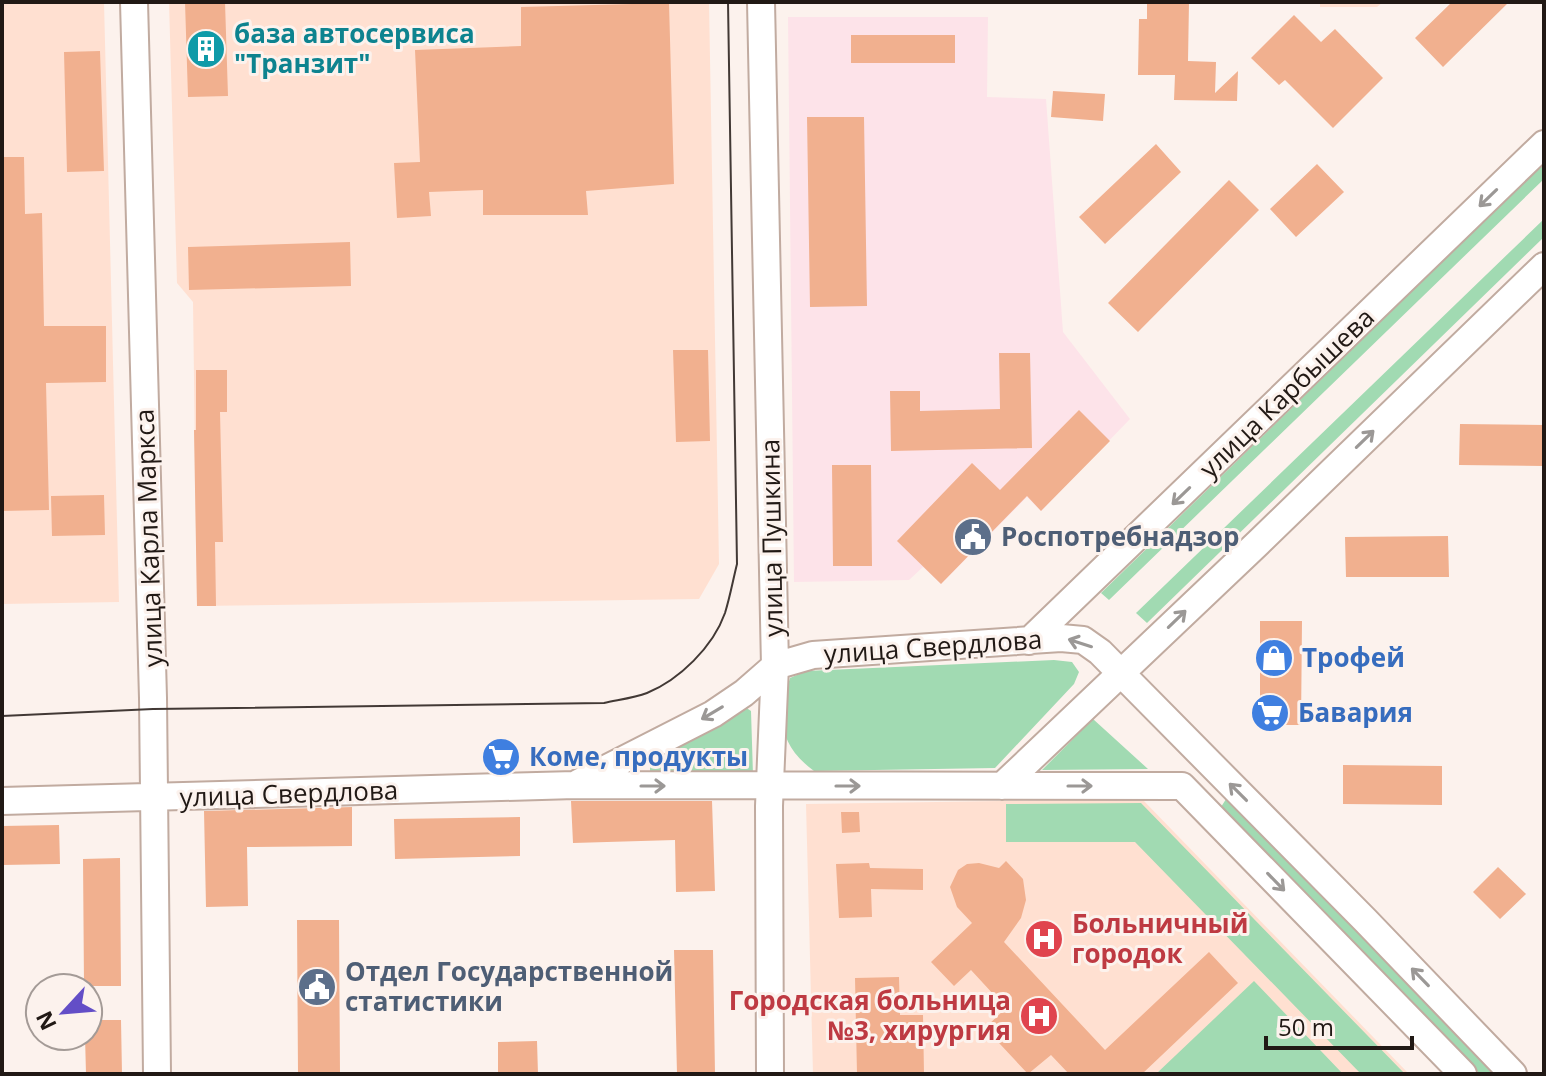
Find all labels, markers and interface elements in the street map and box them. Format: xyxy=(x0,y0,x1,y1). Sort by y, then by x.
place label: база автосервиса "Транзит" xyxy=(234,15,475,81)
building icon: база автосервиса "Транзит" xyxy=(185,28,227,70)
one-way arrow xyxy=(1479,188,1498,207)
street label: улица Карбышева xyxy=(1191,299,1382,485)
street label: улица Карла Маркса xyxy=(126,408,170,668)
one-way arrow xyxy=(1355,430,1375,449)
street label: улица Пушкина xyxy=(751,439,791,637)
one-way arrow xyxy=(1172,486,1191,505)
public building icon: Роспотребнадзор xyxy=(952,516,994,558)
place label: Роспотребнадзор xyxy=(1001,518,1239,554)
one-way arrow xyxy=(1167,611,1187,629)
street label: улица Свердлова xyxy=(823,620,1043,672)
one-way arrow xyxy=(1068,635,1093,649)
shop icon: Трофей xyxy=(1253,637,1295,679)
place label: Трофей xyxy=(1302,639,1405,675)
supermarket icon: Бавария xyxy=(1249,692,1291,734)
place label: Бавария xyxy=(1298,694,1413,730)
one-way arrow xyxy=(701,705,724,721)
supermarket icon: Коме, продукты xyxy=(480,736,522,778)
place label: Коме, продукты xyxy=(529,738,748,774)
street label: улица Свердлова xyxy=(179,771,399,815)
one-way arrow xyxy=(639,778,666,794)
one-way arrow xyxy=(834,778,861,794)
one-way arrow xyxy=(1066,778,1093,794)
one-way arrow xyxy=(1228,782,1247,802)
one-way arrow xyxy=(1266,872,1285,892)
place label: Больничный городок xyxy=(1072,905,1248,971)
hospital icon: Больничный городок xyxy=(1023,918,1065,960)
place label: Отдел Государственной статистики xyxy=(345,953,673,1019)
public building icon: Отдел Государственной статистики xyxy=(296,966,338,1008)
one-way arrow xyxy=(1411,968,1430,988)
north arrow xyxy=(24,972,104,1052)
place label: Городская больница №3, хирургия xyxy=(729,982,1011,1048)
hospital icon: Городская больница №3, хирургия xyxy=(1018,995,1060,1037)
scale bar xyxy=(1266,1000,1412,1050)
text: N xyxy=(28,1007,63,1036)
text: 50 m xyxy=(1278,1010,1334,1043)

